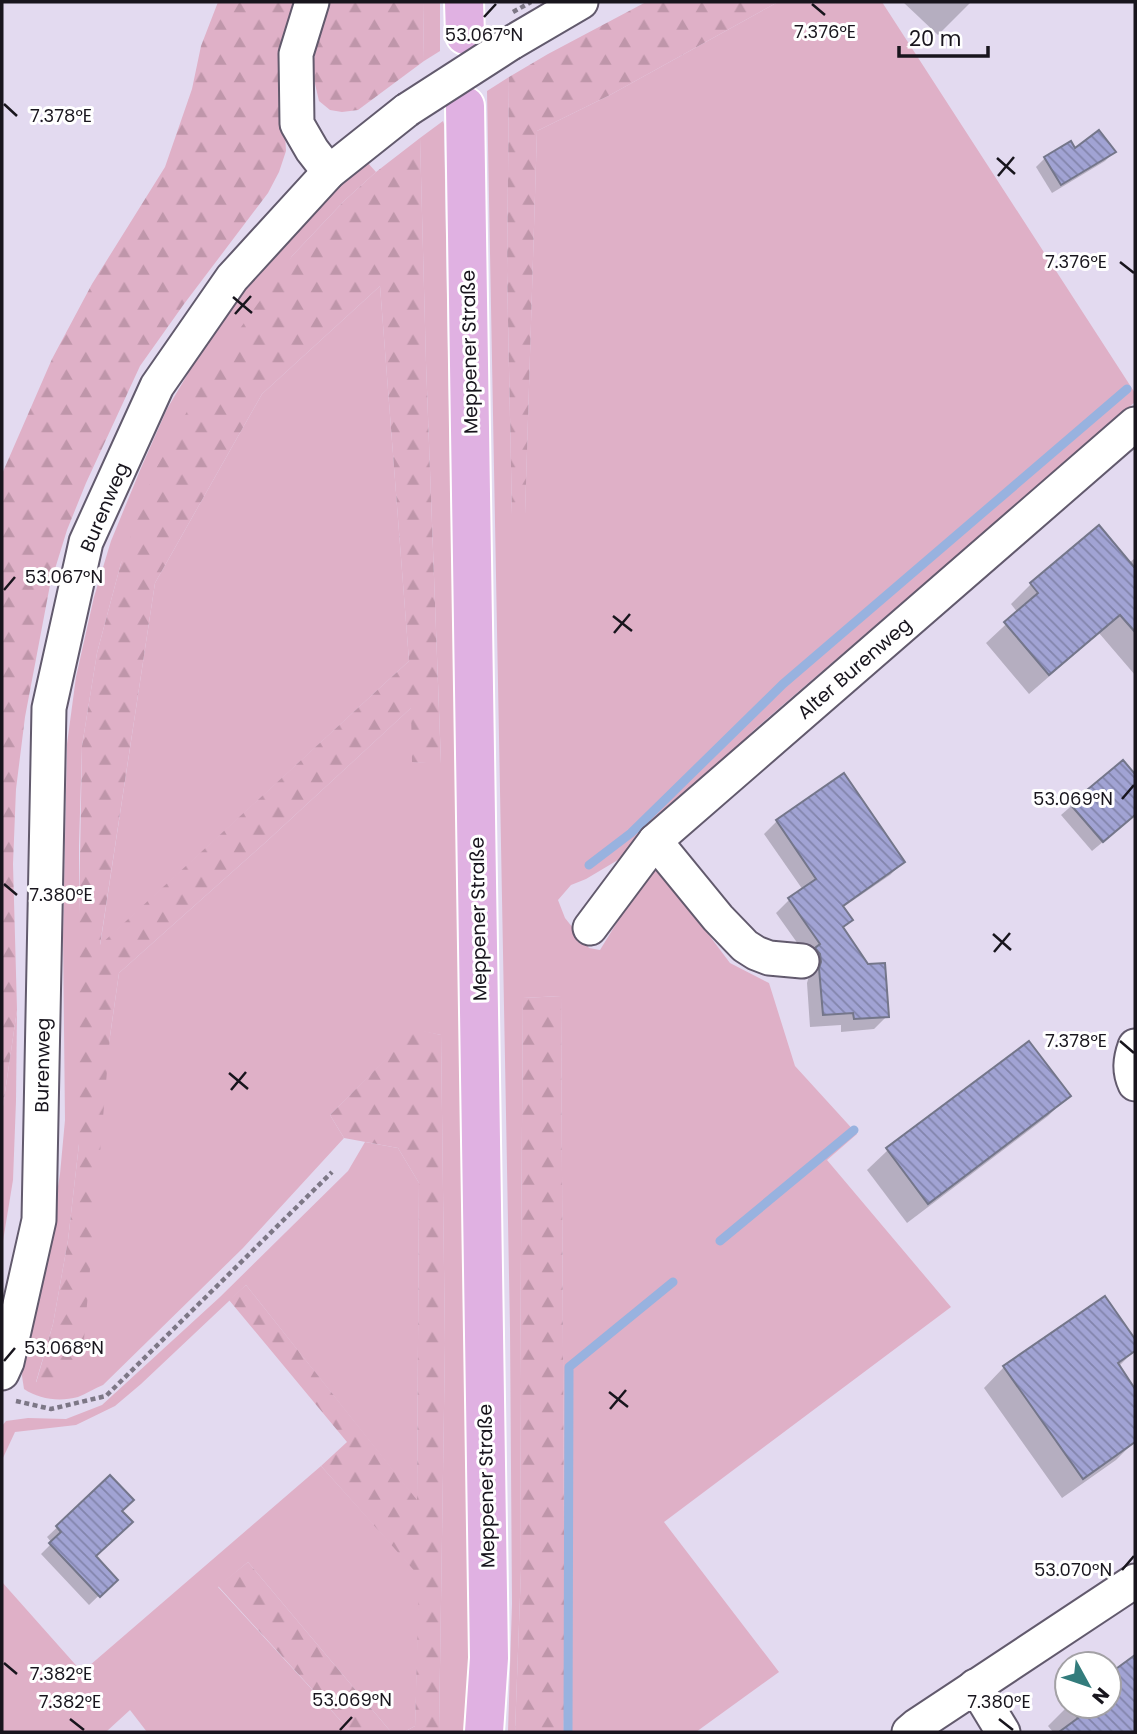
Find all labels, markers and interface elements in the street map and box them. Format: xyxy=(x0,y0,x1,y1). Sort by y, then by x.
scale bar xyxy=(899,14,988,58)
text: 7.376°E xyxy=(794,19,856,44)
text: 53.067°N xyxy=(445,22,523,47)
text: 20 m xyxy=(909,24,962,53)
text: 7.378°E xyxy=(30,103,92,128)
text: 7.376°E xyxy=(1045,249,1107,274)
street label: Meppener Straße xyxy=(455,270,484,434)
street label: Burenweg xyxy=(73,458,135,556)
text: 53.067°N xyxy=(25,564,103,589)
street label: Alter Burenweg xyxy=(791,611,917,726)
text: 53.069°N xyxy=(1033,786,1113,811)
street label: Meppener Straße xyxy=(464,837,493,1001)
text: 7.380°E xyxy=(29,882,93,907)
street label: Burenweg xyxy=(28,1017,57,1113)
text: 7.378°E xyxy=(1045,1028,1107,1053)
text: 53.068°N xyxy=(24,1335,104,1360)
street label: Meppener Straße xyxy=(472,1404,501,1568)
text: 53.070°N xyxy=(1034,1557,1112,1582)
north arrow xyxy=(1053,1650,1123,1720)
text: 7.382°E xyxy=(30,1661,92,1686)
text: N xyxy=(1086,1681,1116,1710)
text: 53.069°N xyxy=(312,1687,392,1712)
text: 7.382°E xyxy=(39,1689,101,1714)
text: 7.380°E xyxy=(967,1689,1031,1714)

